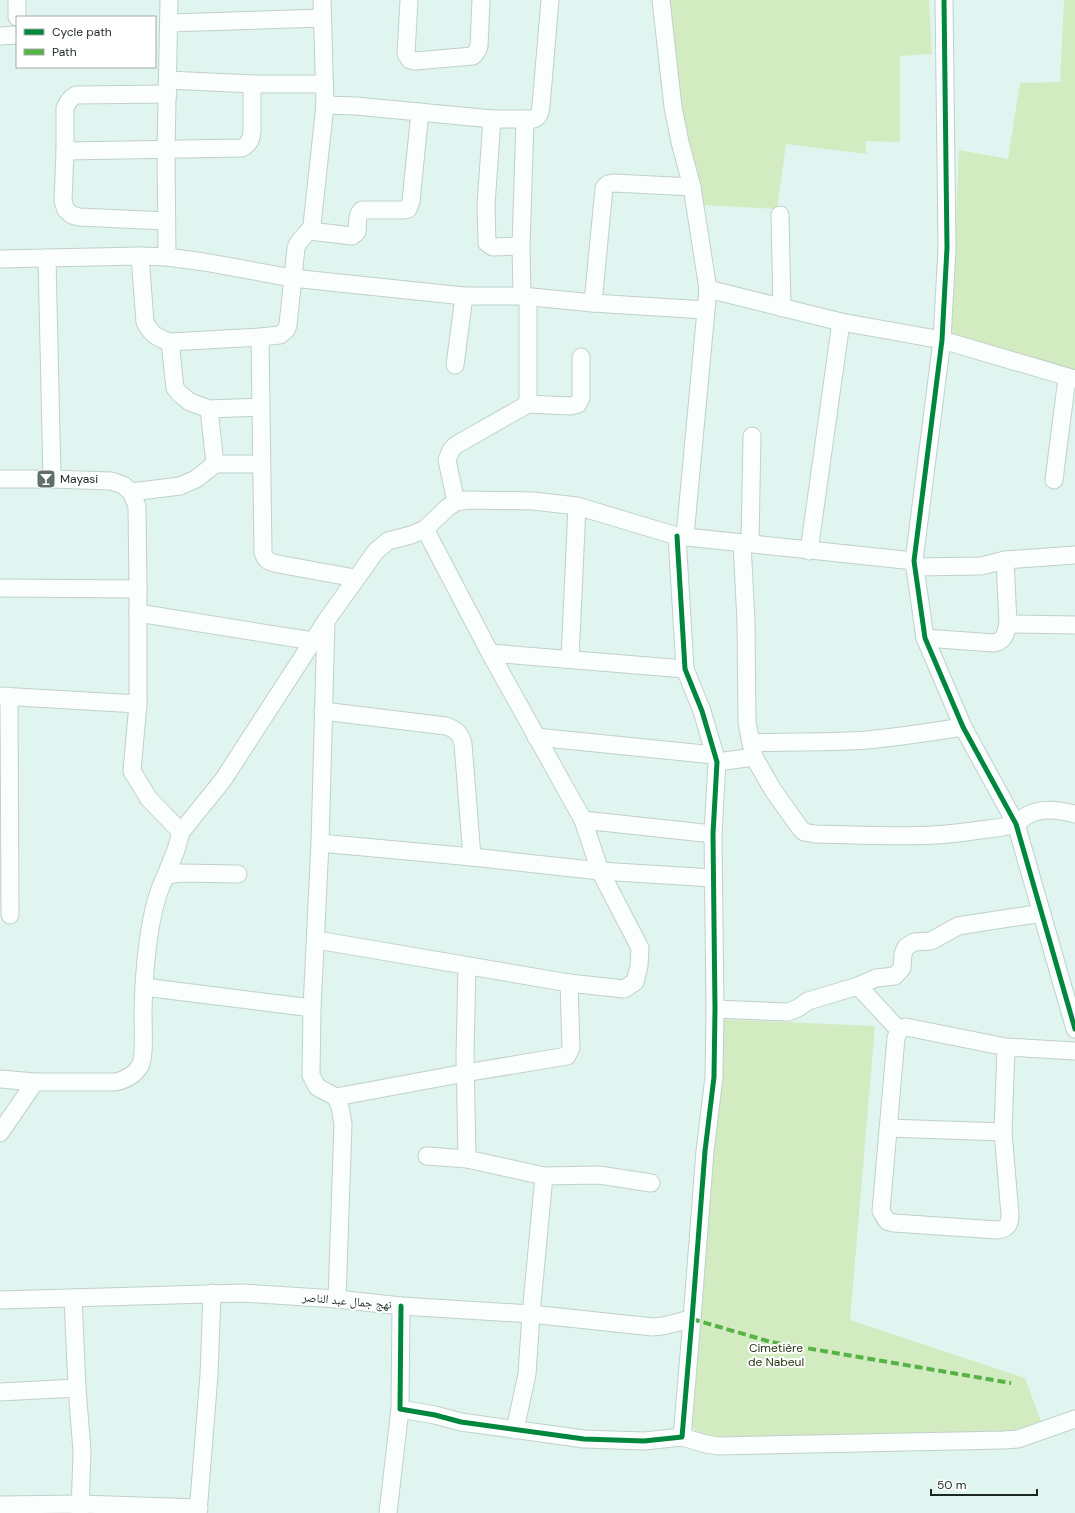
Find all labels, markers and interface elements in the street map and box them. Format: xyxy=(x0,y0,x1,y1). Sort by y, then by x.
legend xyxy=(16,16,156,68)
text: Cycle path xyxy=(52,24,112,40)
text: Path xyxy=(52,44,77,60)
bar icon: Mayasi xyxy=(35,468,57,490)
place label: Mayasi xyxy=(60,471,98,487)
street label: نهج جمال عبد الناصر xyxy=(301,1289,392,1313)
park label: Cimetière de Nabeul xyxy=(748,1340,804,1370)
scale bar xyxy=(931,1471,1037,1497)
text: 50 m xyxy=(937,1477,966,1493)

